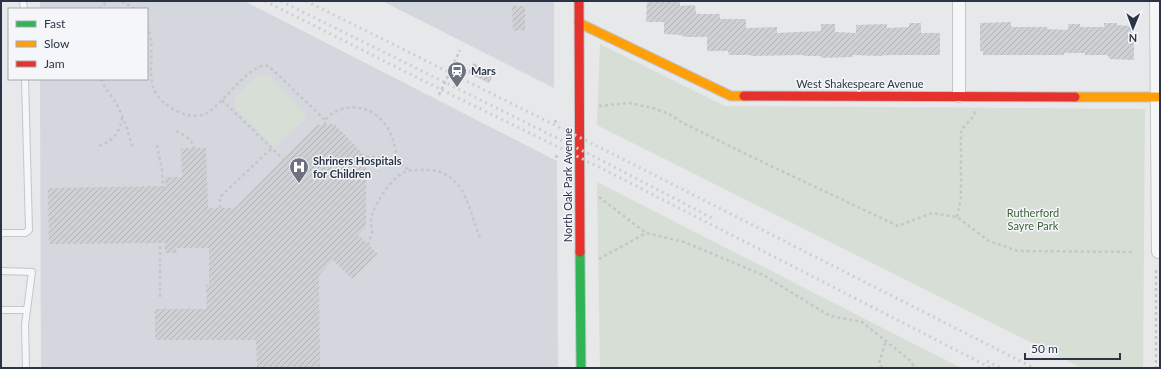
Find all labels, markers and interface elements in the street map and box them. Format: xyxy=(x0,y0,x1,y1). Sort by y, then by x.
legend xyxy=(8,8,148,80)
north arrow xyxy=(1113,8,1153,48)
text: Fast xyxy=(44,16,66,31)
text: N xyxy=(1128,32,1137,45)
text: Slow xyxy=(44,36,70,51)
text: Jam xyxy=(44,56,65,71)
station icon: Mars xyxy=(446,60,468,88)
place label: Mars xyxy=(471,64,496,77)
street label: West Shakespeare Avenue xyxy=(796,77,924,90)
street label: North Oak Park Avenue xyxy=(561,128,574,242)
place label: Shriners Hospitals for Children xyxy=(313,154,402,180)
hospital icon: Shriners Hospitals for Children xyxy=(288,156,310,184)
park label: Rutherford Sayre Park xyxy=(1007,206,1059,232)
scale bar xyxy=(1025,335,1120,361)
text: 50 m xyxy=(1031,341,1058,356)

